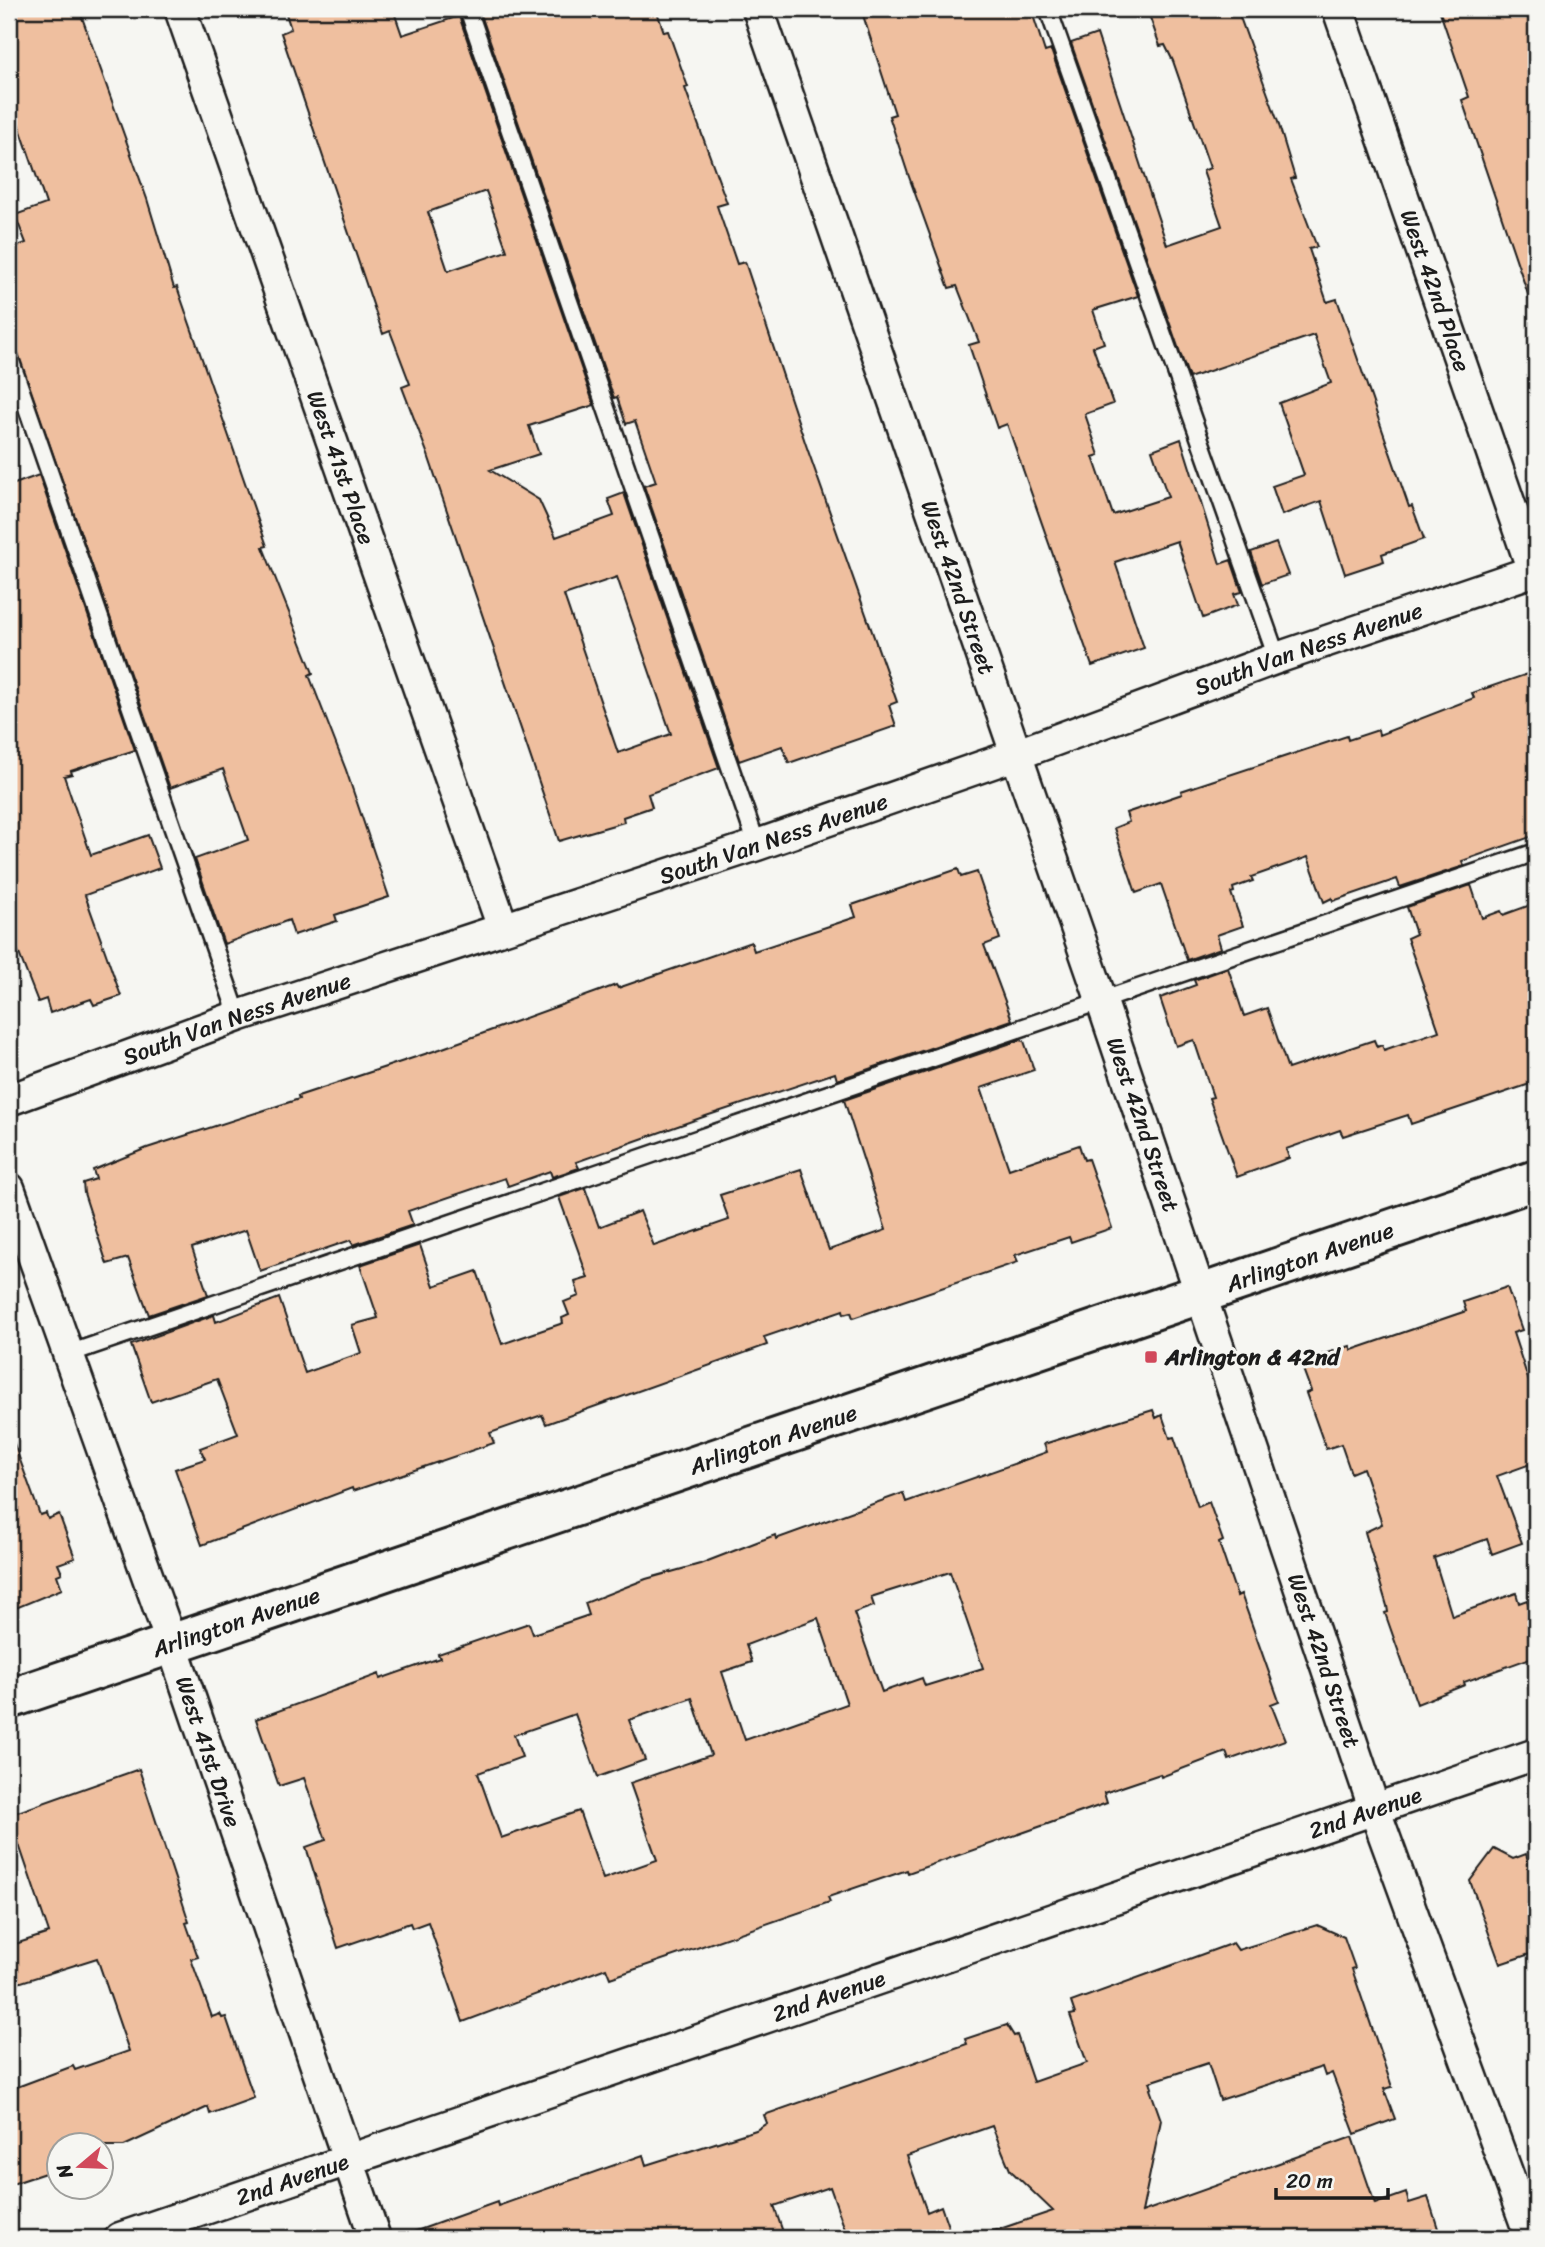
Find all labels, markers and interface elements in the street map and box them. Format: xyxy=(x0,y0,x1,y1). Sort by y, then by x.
street label: West 42nd Place xyxy=(1388,204,1482,378)
street label: West 41st Place xyxy=(295,385,387,551)
street label: West 42nd Street xyxy=(909,495,1007,680)
street label: South Van Ness Avenue xyxy=(1189,590,1429,708)
street label: South Van Ness Avenue xyxy=(654,781,894,897)
street label: South Van Ness Avenue xyxy=(117,960,357,1078)
street label: West 42nd Street xyxy=(1094,1032,1191,1217)
street label: Arlington Avenue xyxy=(1220,1210,1400,1305)
place label: Arlington & 42nd xyxy=(1164,1337,1341,1378)
marker: Arlington & 42nd xyxy=(1143,1349,1159,1365)
street label: Arlington Avenue xyxy=(683,1392,863,1488)
street label: West 42nd Street xyxy=(1275,1568,1372,1754)
street label: Arlington Avenue xyxy=(146,1575,326,1670)
street label: West 41st Drive xyxy=(163,1670,253,1833)
street label: 2nd Avenue xyxy=(1303,1774,1428,1851)
street label: 2nd Avenue xyxy=(767,1958,891,2035)
north arrow xyxy=(46,2132,116,2202)
street label: 2nd Avenue xyxy=(230,2141,354,2218)
scale bar xyxy=(1276,2156,1388,2200)
text: N xyxy=(46,2159,82,2184)
text: 20 m xyxy=(1286,2162,1333,2200)

